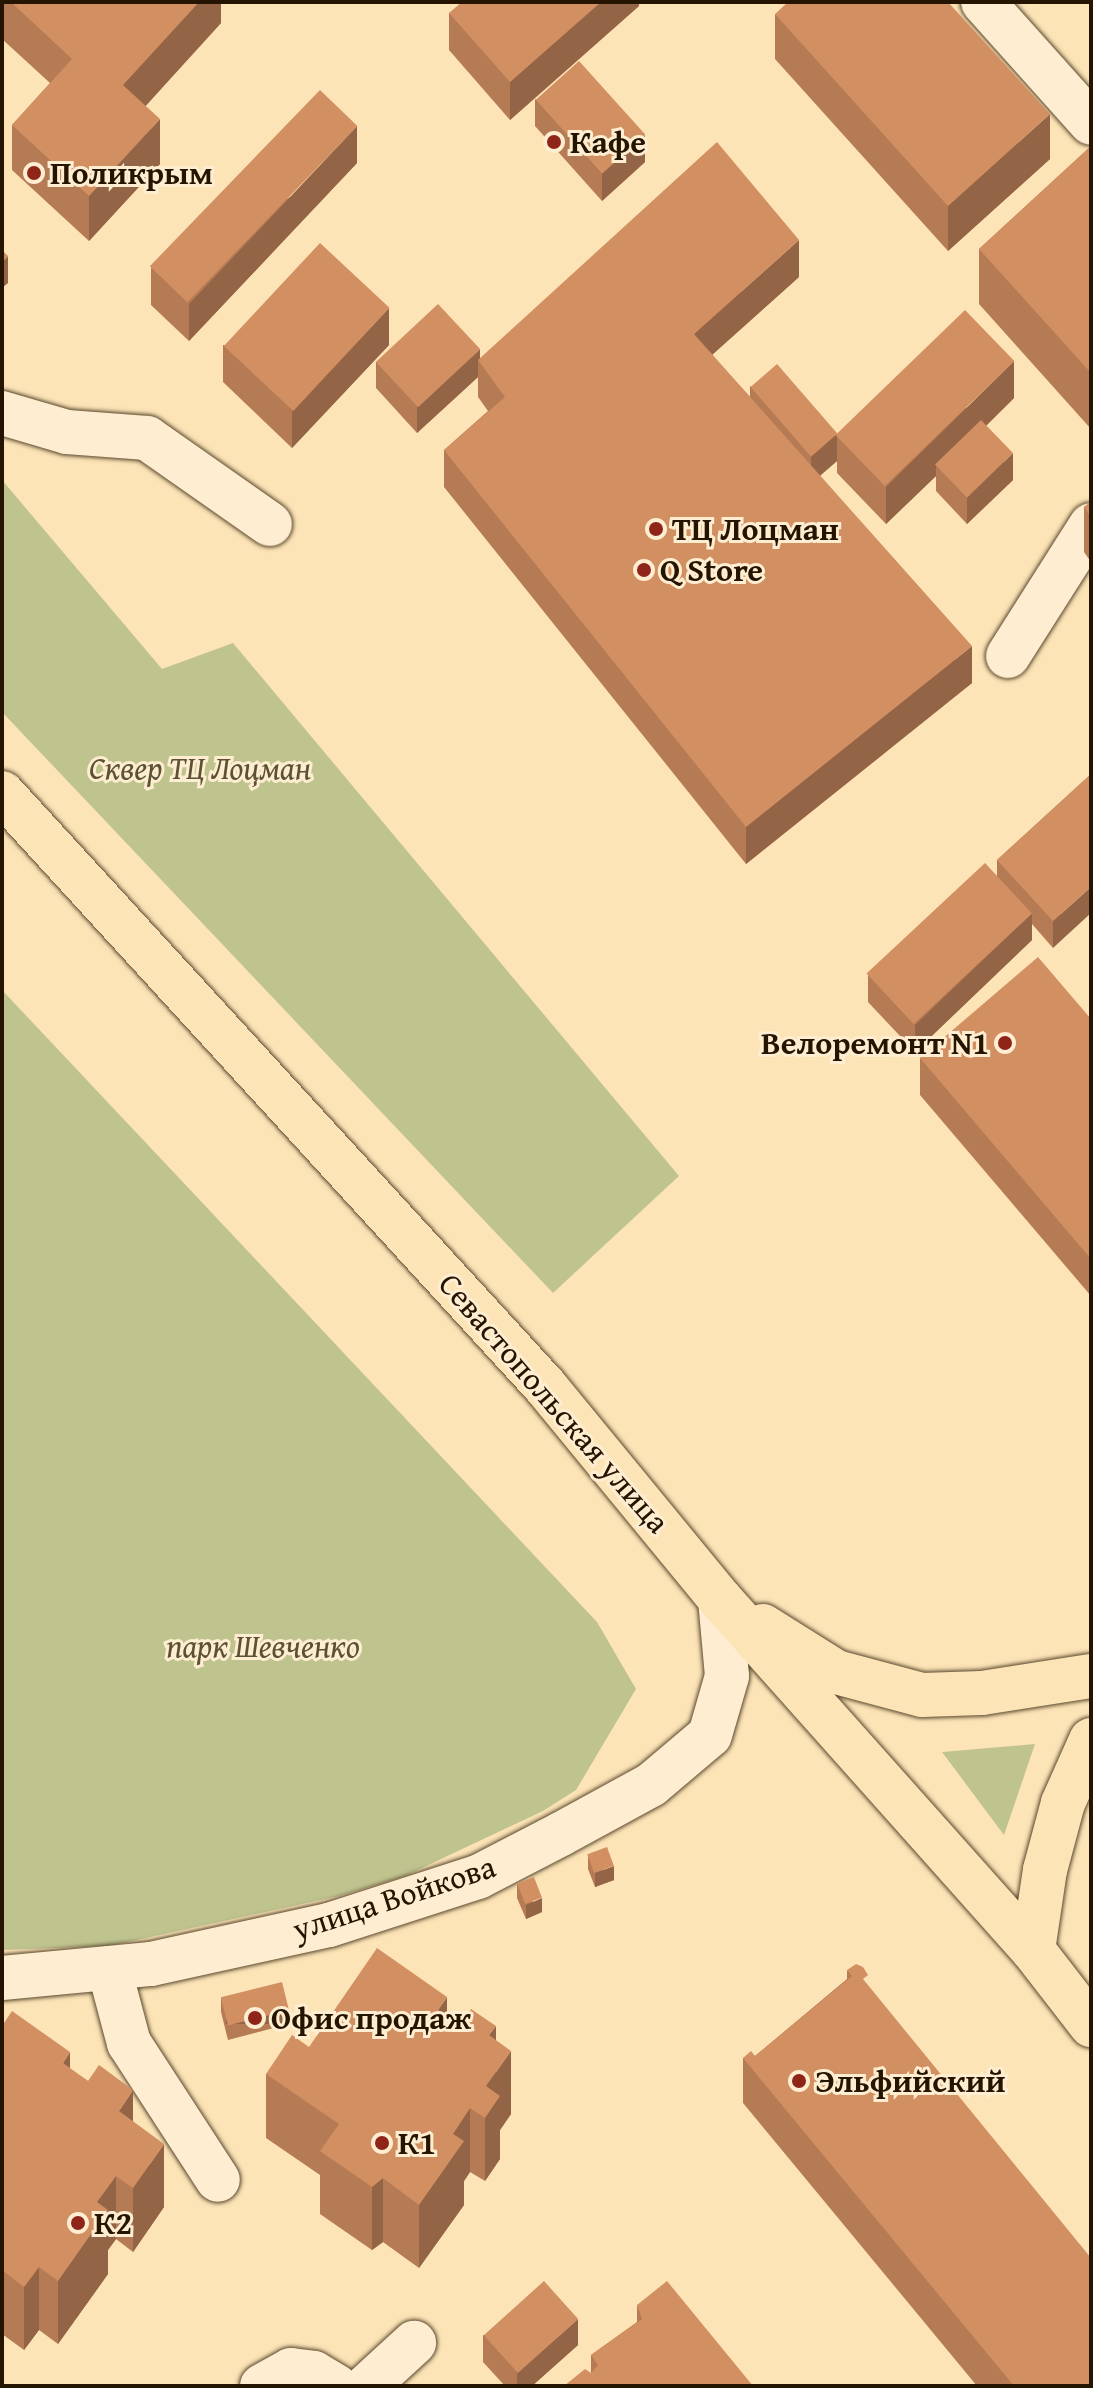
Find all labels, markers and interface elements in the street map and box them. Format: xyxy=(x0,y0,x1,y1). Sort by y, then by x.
place label: Кафе xyxy=(570,123,646,161)
marker: Кафе xyxy=(545,133,563,151)
place label: Поликрым xyxy=(50,154,213,192)
marker: Поликрым xyxy=(25,164,43,182)
place label: ТЦ Лоцман xyxy=(672,510,839,548)
marker: ТЦ Лоцман xyxy=(647,520,665,538)
place label: Q Store xyxy=(660,551,763,589)
marker: Q Store xyxy=(635,561,653,579)
park label: Сквер ТЦ Лоцман xyxy=(89,749,311,787)
place label: Велоремонт N1 xyxy=(761,1024,989,1062)
marker: Велоремонт N1 xyxy=(996,1034,1014,1052)
street label: Севастопольская улица xyxy=(431,1265,677,1541)
park label: парк Шевченко xyxy=(166,1627,360,1665)
street label: улица Войкова xyxy=(288,1847,500,1949)
place label: Офис продаж xyxy=(271,1999,471,2037)
marker: Офис продаж xyxy=(246,2009,264,2027)
place label: Эльфийский xyxy=(815,2062,1006,2100)
marker: Эльфийский xyxy=(790,2072,808,2090)
place label: К1 xyxy=(398,2124,436,2162)
marker: К1 xyxy=(373,2134,391,2152)
place label: К2 xyxy=(94,2204,132,2242)
marker: К2 xyxy=(69,2214,87,2232)

